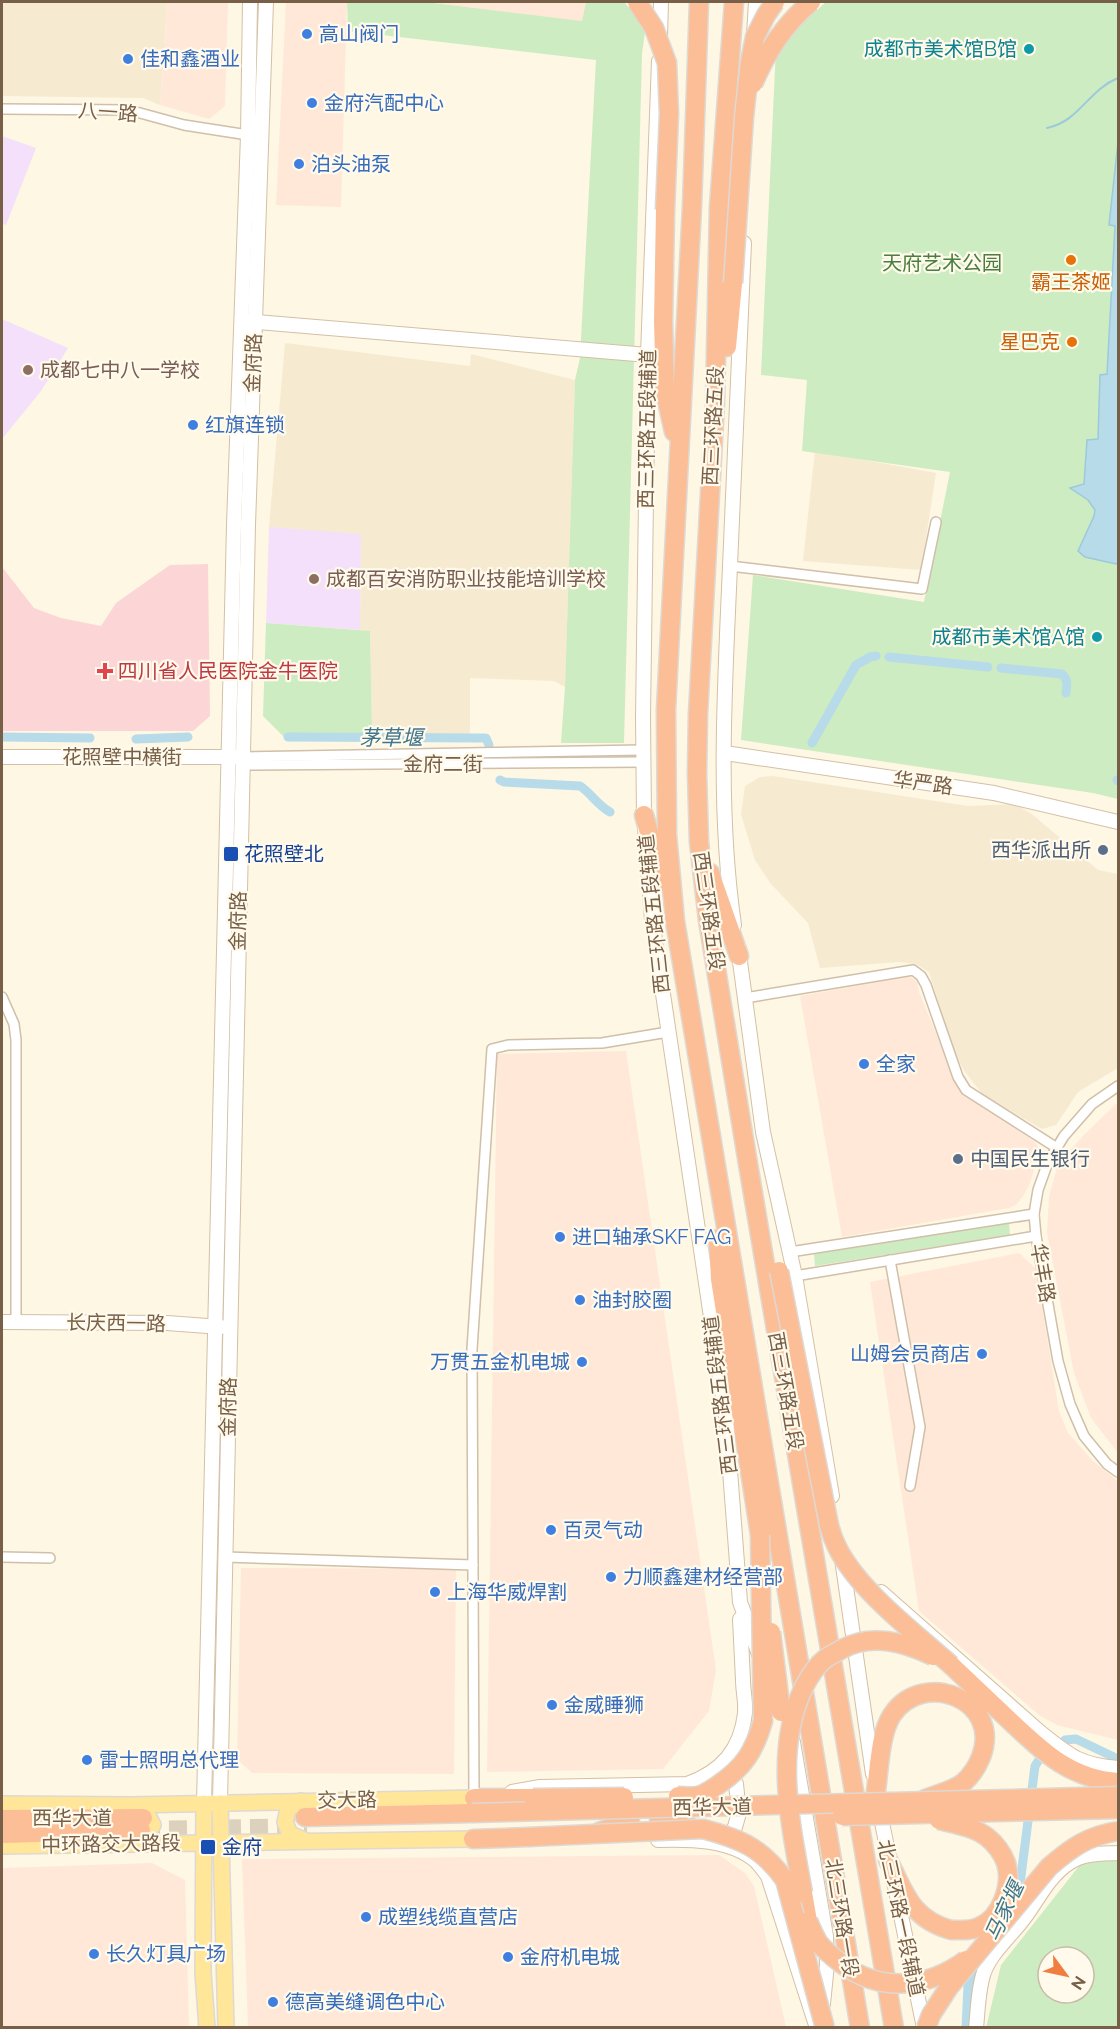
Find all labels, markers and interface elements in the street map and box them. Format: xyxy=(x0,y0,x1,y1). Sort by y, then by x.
place label: 高山阀门 xyxy=(319,22,399,46)
marker: 高山阀门 xyxy=(300,27,314,41)
place label: 成都市美术馆B馆 xyxy=(864,37,1017,61)
marker: 成都市美术馆B馆 xyxy=(1022,42,1036,56)
place label: 佳和鑫酒业 xyxy=(140,47,240,71)
marker: 佳和鑫酒业 xyxy=(121,52,135,66)
place label: 金府汽配中心 xyxy=(324,91,444,115)
marker: 金府汽配中心 xyxy=(305,96,319,110)
street label: 八一路 xyxy=(77,98,139,126)
place label: 泊头油泵 xyxy=(311,152,391,176)
marker: 泊头油泵 xyxy=(292,157,306,171)
park label: 天府艺术公园 xyxy=(882,251,1002,275)
marker: 霸王茶姬 xyxy=(1064,253,1078,267)
place label: 霸王茶姬 xyxy=(1031,270,1111,294)
place label: 星巴克 xyxy=(1000,330,1060,354)
street label: 金府路 xyxy=(240,333,266,393)
marker: 星巴克 xyxy=(1065,335,1079,349)
street label: 西三环路五段辅道 xyxy=(634,349,660,509)
place label: 成都七中八一学校 xyxy=(40,358,200,382)
marker: 成都七中八一学校 xyxy=(21,363,35,377)
street label: 西三环路五段 xyxy=(698,365,728,487)
place label: 红旗连锁 xyxy=(205,413,285,437)
marker: 红旗连锁 xyxy=(186,418,200,432)
place label: 成都百安消防职业技能培训学校 xyxy=(326,567,606,591)
marker: 成都百安消防职业技能培训学校 xyxy=(307,572,321,586)
place label: 成都市美术馆A馆 xyxy=(931,625,1085,649)
marker: 成都市美术馆A馆 xyxy=(1090,630,1104,644)
place label: 四川省人民医院金牛医院 xyxy=(118,659,338,683)
marker: 四川省人民医院金牛医院 xyxy=(96,662,114,680)
water label: 茅草堰 xyxy=(360,725,425,750)
street label: 花照壁中横街 xyxy=(62,745,182,769)
street label: 金府二街 xyxy=(403,752,483,776)
street label: 华严路 xyxy=(892,767,954,799)
street label: 西三环路五段辅道 xyxy=(634,833,674,995)
place label: 西华派出所 xyxy=(991,838,1091,862)
place label: 花照壁北 xyxy=(244,842,324,866)
marker: 西华派出所 xyxy=(1096,843,1110,857)
marker: 花照壁北 xyxy=(222,845,240,863)
street label: 西三环路五段 xyxy=(689,850,729,972)
street label: 金府路 xyxy=(225,891,251,951)
place label: 全家 xyxy=(876,1052,916,1076)
marker: 全家 xyxy=(857,1057,871,1071)
place label: 中国民生银行 xyxy=(970,1147,1090,1171)
marker: 中国民生银行 xyxy=(951,1152,965,1166)
place label: 进口轴承SKF FAG xyxy=(572,1225,731,1249)
marker: 进口轴承SKF FAG xyxy=(553,1230,567,1244)
street label: 华丰路 xyxy=(1026,1241,1060,1305)
place label: 油封胶圈 xyxy=(592,1288,672,1312)
marker: 油封胶圈 xyxy=(573,1293,587,1307)
street label: 长庆西一路 xyxy=(66,1310,166,1336)
street label: 西三环路五段辅道 xyxy=(698,1314,742,1476)
street label: 西三环路五段 xyxy=(764,1330,808,1452)
place label: 山姆会员商店 xyxy=(850,1342,970,1366)
marker: 山姆会员商店 xyxy=(975,1347,989,1361)
place label: 万贯五金机电城 xyxy=(430,1350,570,1374)
marker: 万贯五金机电城 xyxy=(575,1355,589,1369)
street label: 金府路 xyxy=(215,1377,241,1437)
place label: 百灵气动 xyxy=(563,1518,643,1542)
marker: 百灵气动 xyxy=(544,1523,558,1537)
place label: 力顺鑫建材经营部 xyxy=(623,1565,783,1589)
marker: 力顺鑫建材经营部 xyxy=(604,1570,618,1584)
place label: 上海华威焊割 xyxy=(447,1580,567,1604)
marker: 上海华威焊割 xyxy=(428,1585,442,1599)
place label: 金威睡狮 xyxy=(564,1693,644,1717)
marker: 金威睡狮 xyxy=(545,1698,559,1712)
place label: 雷士照明总代理 xyxy=(99,1748,239,1772)
marker: 雷士照明总代理 xyxy=(80,1753,94,1767)
street label: 交大路 xyxy=(317,1787,377,1813)
street label: 西华大道 xyxy=(672,1794,752,1820)
street label: 西华大道 xyxy=(32,1806,112,1830)
street label: 中环路交大路段 xyxy=(41,1831,181,1857)
place label: 金府 xyxy=(222,1835,262,1859)
street label: 北三环路一段辅道 xyxy=(873,1837,929,1999)
marker: 金府 xyxy=(199,1838,217,1856)
street label: 北三环路一段 xyxy=(821,1857,863,1979)
water label: 马家堰 xyxy=(979,1874,1030,1945)
place label: 成塑线缆直营店 xyxy=(378,1905,518,1929)
marker: 成塑线缆直营店 xyxy=(359,1910,373,1924)
place label: 长久灯具广场 xyxy=(106,1942,226,1966)
place label: 金府机电城 xyxy=(520,1945,620,1969)
north arrow xyxy=(1036,1945,1096,2005)
marker: 长久灯具广场 xyxy=(87,1947,101,1961)
marker: 金府机电城 xyxy=(501,1950,515,1964)
text: N xyxy=(1067,1973,1089,1993)
place label: 德高美缝调色中心 xyxy=(285,1990,445,2014)
marker: 德高美缝调色中心 xyxy=(266,1995,280,2009)

